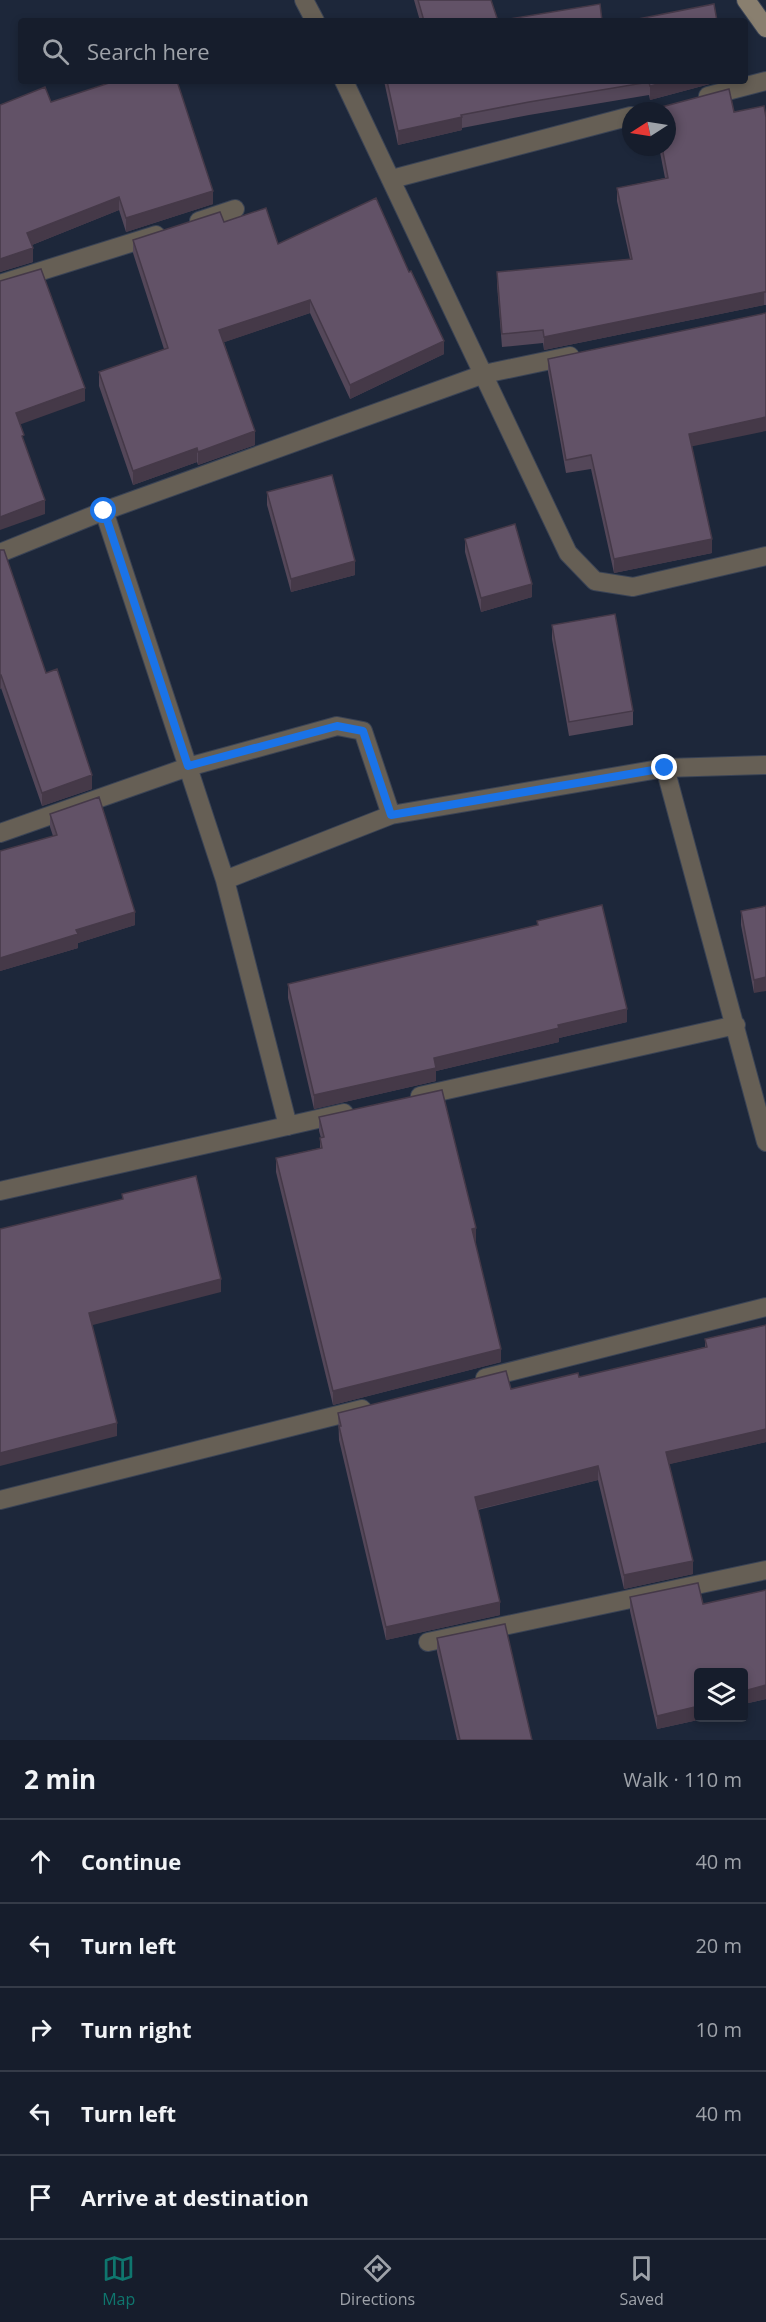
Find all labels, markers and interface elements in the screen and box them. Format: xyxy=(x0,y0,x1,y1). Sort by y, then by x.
search box xyxy=(18,18,748,84)
icon: search xyxy=(39,35,72,68)
text: Search here xyxy=(87,36,210,66)
north arrow xyxy=(622,102,676,156)
route start xyxy=(90,497,116,523)
route end xyxy=(651,754,677,780)
map controls xyxy=(694,1668,748,1722)
button: layers xyxy=(694,1668,748,1722)
text: 2 min xyxy=(24,1761,96,1797)
text: Walk · 110 m xyxy=(623,1766,742,1793)
icon: ahead xyxy=(24,1845,57,1878)
text: Continue xyxy=(81,1846,181,1876)
text: 40 m xyxy=(695,1848,742,1875)
icon: left xyxy=(24,1929,57,1962)
text: Turn left xyxy=(81,1930,176,1960)
text: 20 m xyxy=(695,1932,742,1959)
icon: right xyxy=(24,2013,57,2046)
text: Turn right xyxy=(81,2014,192,2044)
text: 10 m xyxy=(695,2016,742,2043)
icon: left xyxy=(24,2097,57,2130)
text: Turn left xyxy=(81,2098,176,2128)
text: 40 m xyxy=(695,2100,742,2127)
icon: arrive xyxy=(24,2181,57,2214)
text: Arrive at destination xyxy=(81,2182,309,2212)
tab: Map xyxy=(102,2252,135,2310)
tab: Directions xyxy=(340,2252,415,2310)
tab: Saved xyxy=(619,2252,664,2310)

